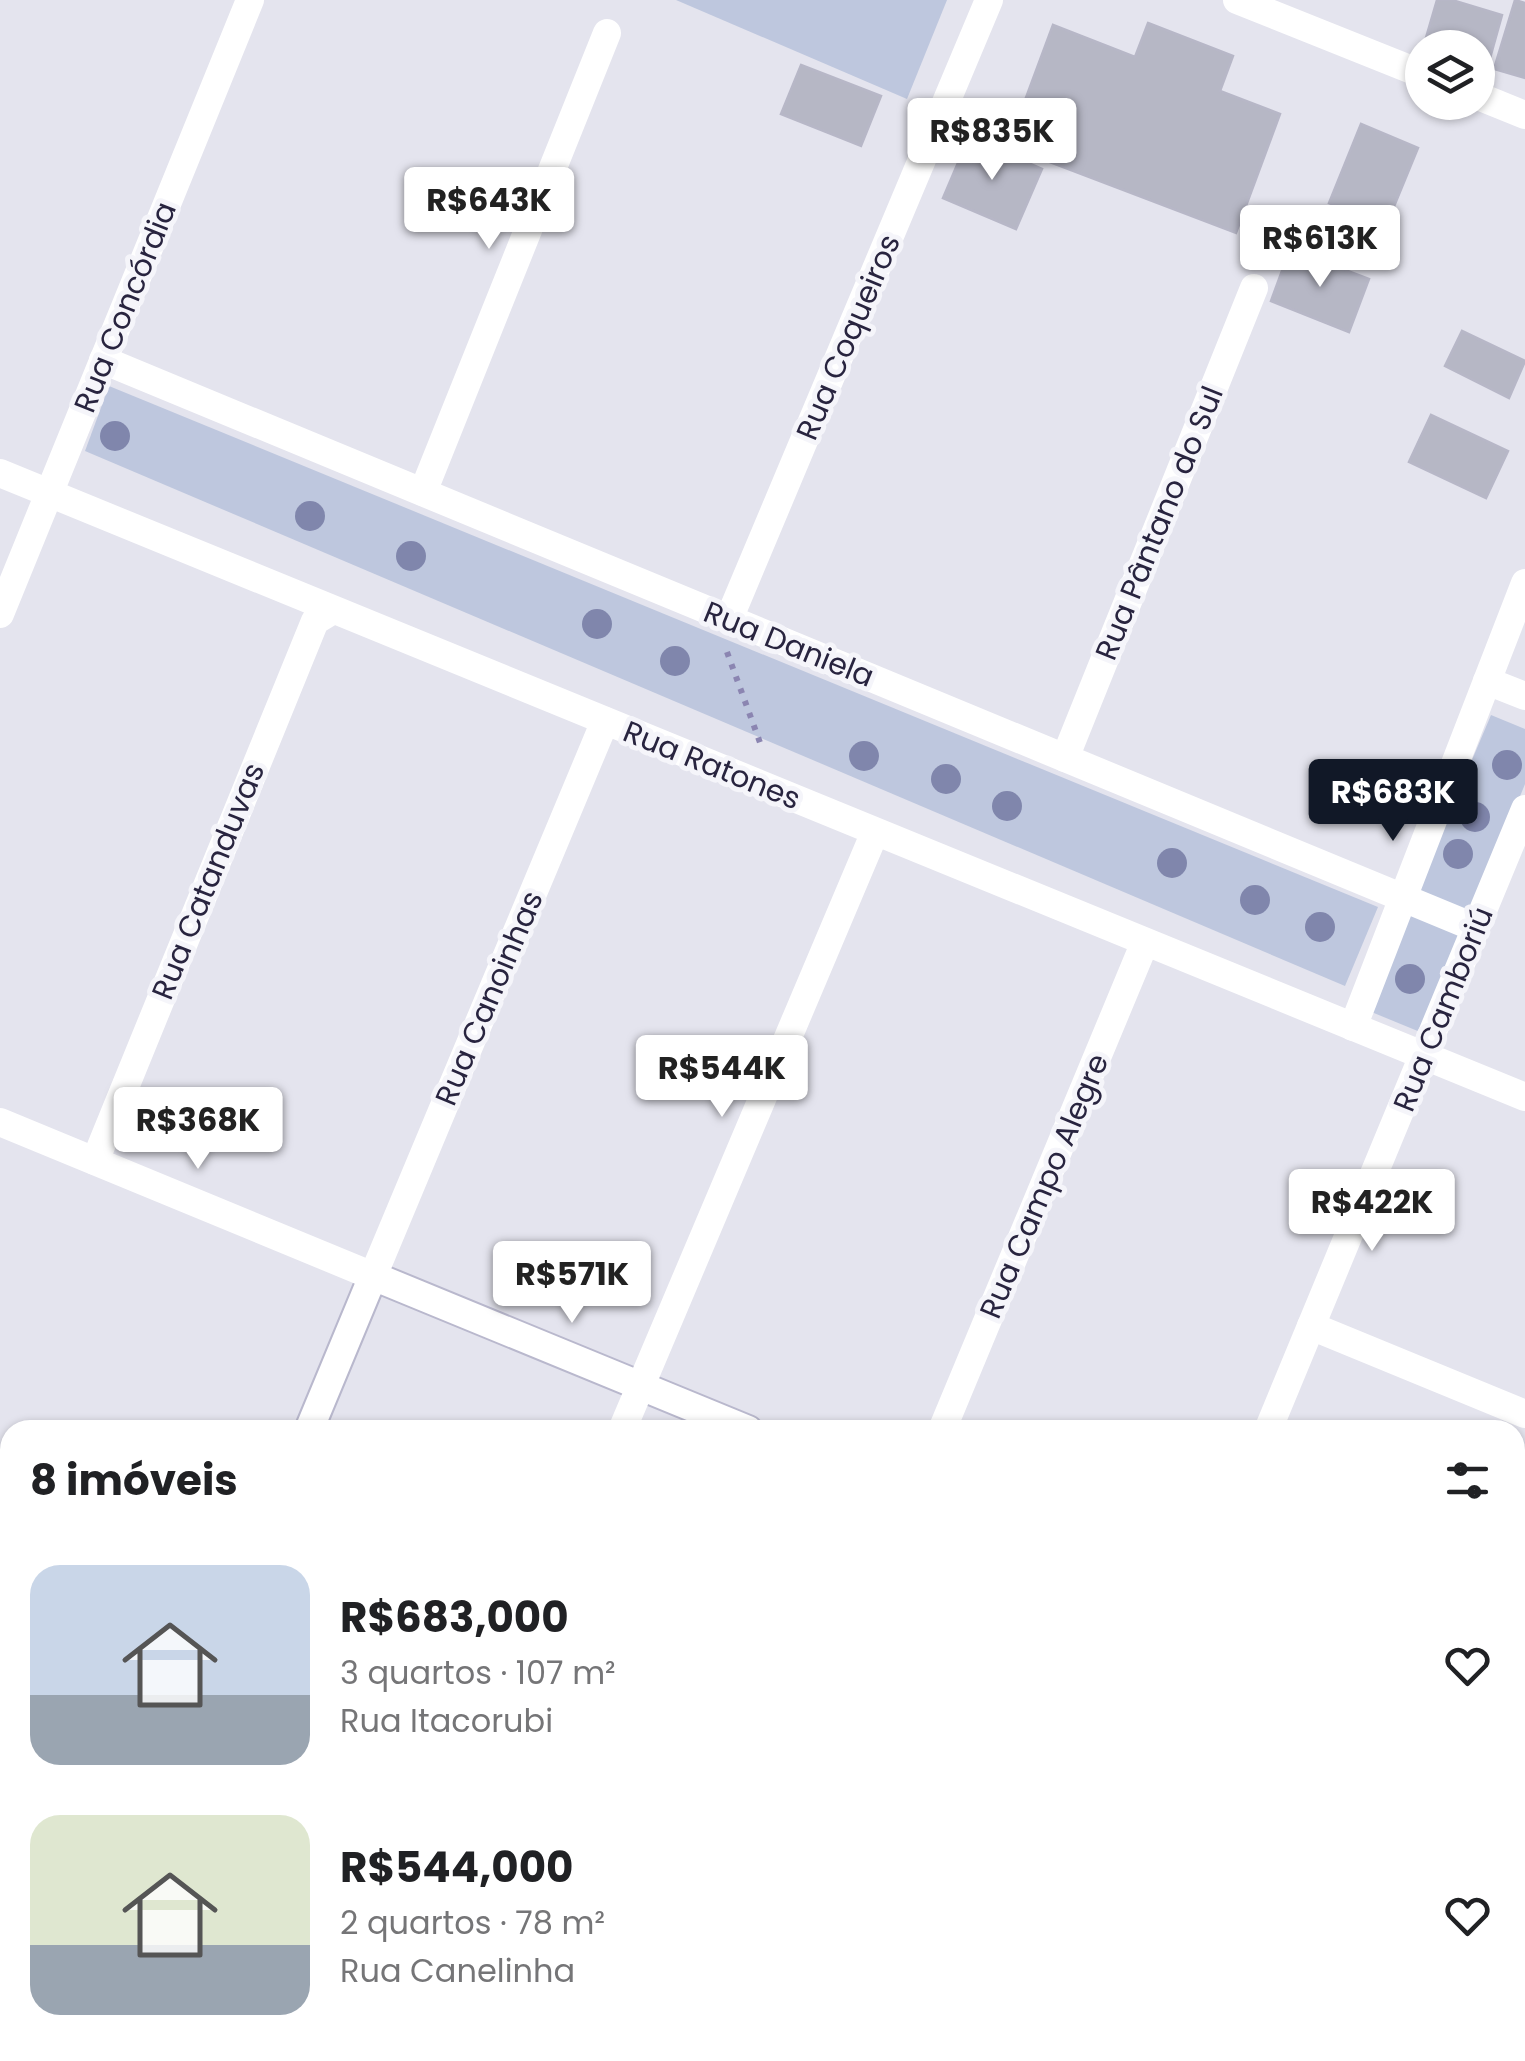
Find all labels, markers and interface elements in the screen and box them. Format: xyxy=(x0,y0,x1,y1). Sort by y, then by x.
map controls xyxy=(1405,30,1495,120)
button: layers xyxy=(1405,30,1495,120)
pin: R$835K xyxy=(911,98,1073,183)
text: R$835K xyxy=(929,108,1055,153)
pin: R$643K xyxy=(408,167,570,252)
text: R$643K xyxy=(426,177,552,222)
street label: Rua Concórdia xyxy=(63,195,187,419)
pin: R$613K xyxy=(1239,205,1401,290)
text: R$613K xyxy=(1262,215,1378,260)
street label: Rua Coqueiros xyxy=(785,228,911,446)
street label: Rua Pântano do Sul xyxy=(1084,380,1234,666)
street label: Rua Daniela xyxy=(697,590,881,698)
street label: Rua Ratones xyxy=(617,710,807,820)
street label: Rua Catanduvas xyxy=(141,756,275,1006)
pin: R$683K xyxy=(1312,759,1474,844)
text: R$683K xyxy=(1331,769,1455,814)
street label: Rua Canoinhas xyxy=(424,884,554,1112)
street label: Rua Camboriú xyxy=(1382,900,1504,1118)
pin: R$544K xyxy=(641,1035,803,1120)
text: R$544K xyxy=(658,1045,786,1090)
street label: Rua Campo Alegre xyxy=(969,1047,1119,1325)
pin: R$368K xyxy=(117,1087,279,1172)
text: R$368K xyxy=(136,1097,260,1142)
pin: R$422K xyxy=(1291,1169,1453,1254)
text: R$422K xyxy=(1311,1179,1433,1224)
pin: R$571K xyxy=(491,1241,653,1326)
text: R$571K xyxy=(515,1251,629,1296)
text: 8 imóveis xyxy=(30,1451,238,1510)
icon: filters xyxy=(1440,1453,1495,1508)
text: R$683,000 xyxy=(340,1588,569,1647)
icon: home xyxy=(110,1605,230,1725)
icon: heart xyxy=(1440,1638,1495,1693)
text: 3 quartos · 107 m² xyxy=(340,1650,616,1695)
text: Rua Itacorubi xyxy=(340,1698,553,1743)
text: R$544,000 xyxy=(340,1838,573,1897)
icon: home xyxy=(110,1855,230,1975)
icon: heart xyxy=(1440,1888,1495,1943)
text: 2 quartos · 78 m² xyxy=(340,1900,605,1945)
text: Rua Canelinha xyxy=(340,1948,575,1993)

